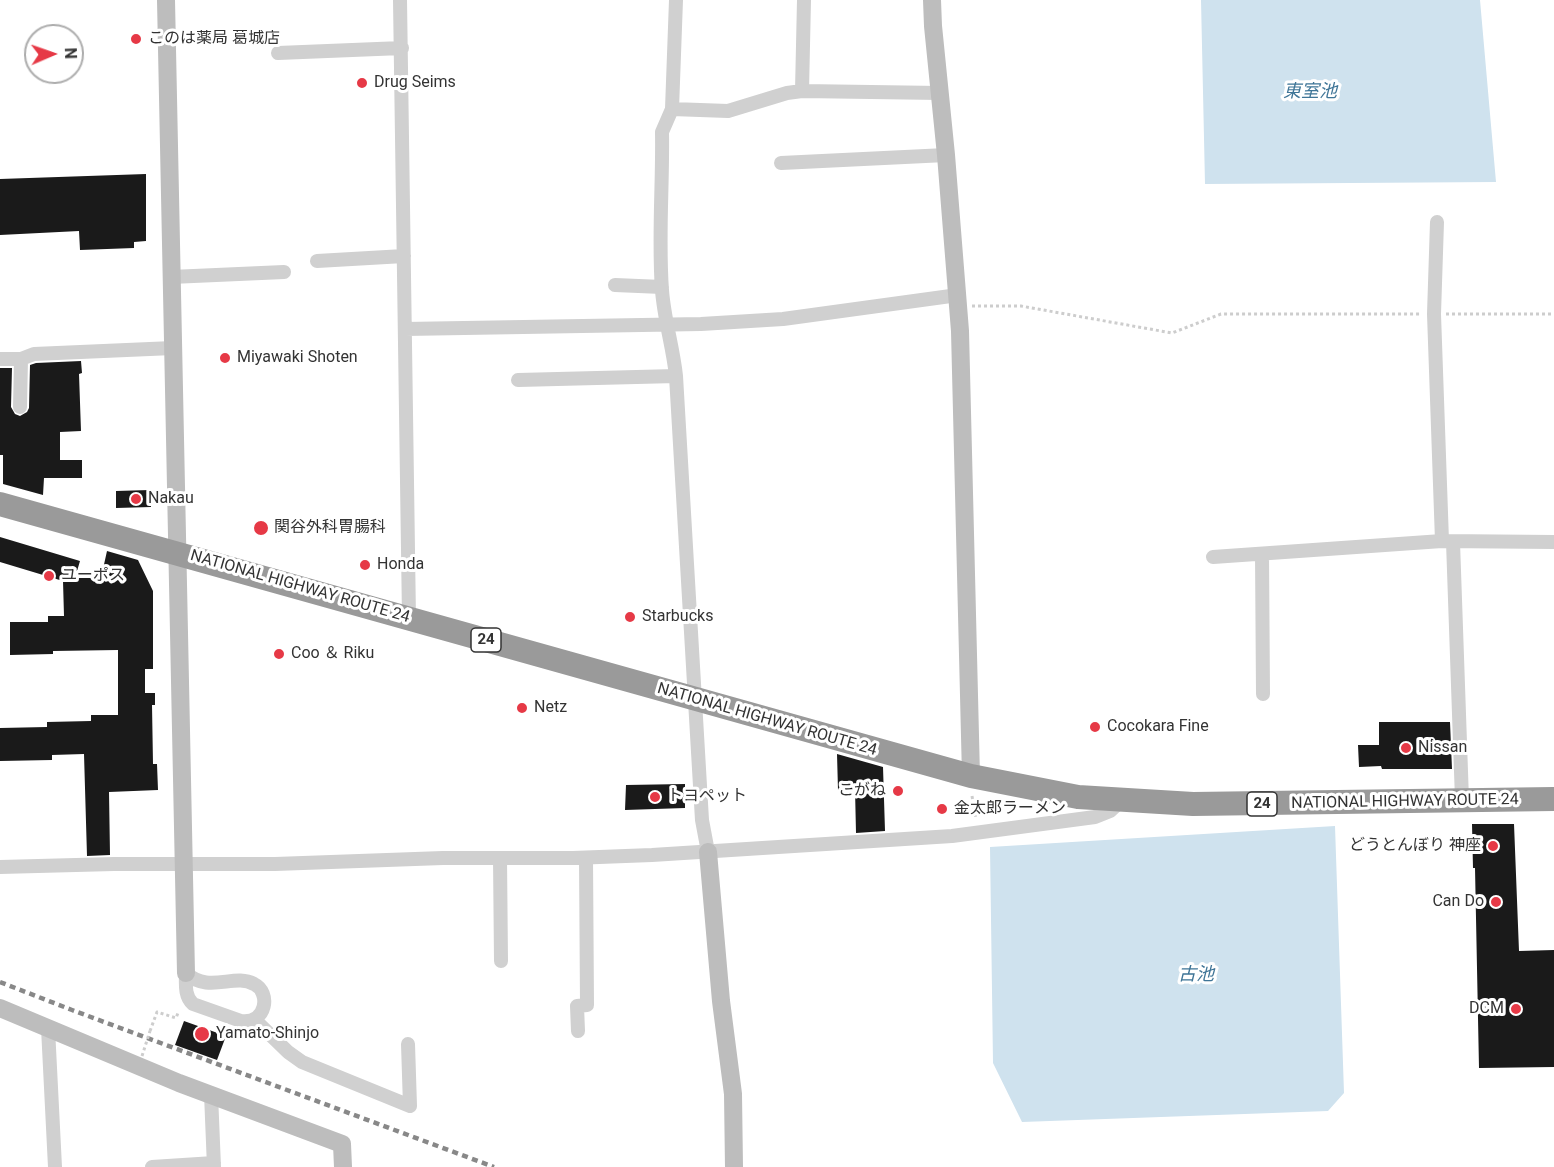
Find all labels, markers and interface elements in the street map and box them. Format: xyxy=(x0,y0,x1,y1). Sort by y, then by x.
north arrow xyxy=(24,24,84,84)
place label: このは薬局 葛城店 xyxy=(148,29,280,49)
marker: このは薬局 葛城店 xyxy=(129,32,143,46)
text: N xyxy=(61,47,80,59)
place label: Drug Seims xyxy=(374,73,456,93)
marker: Drug Seims xyxy=(355,76,369,90)
water label: 東室池 xyxy=(1283,81,1337,103)
place label: Miyawaki Shoten xyxy=(237,348,358,368)
marker: Miyawaki Shoten xyxy=(218,351,232,365)
place label: Nakau xyxy=(148,489,194,509)
marker: Nakau xyxy=(129,492,143,506)
place label: 関谷外科胃腸科 xyxy=(274,518,386,538)
marker: 関谷外科胃腸科 xyxy=(252,519,270,537)
street label: NATIONAL HIGHWAY ROUTE 24 xyxy=(188,546,412,628)
place label: Honda xyxy=(377,555,424,575)
marker: Honda xyxy=(358,558,372,572)
place label: ユーポス xyxy=(61,566,125,586)
marker: ユーポス xyxy=(42,569,56,583)
place label: Starbucks xyxy=(642,607,713,627)
marker: Starbucks xyxy=(623,610,637,624)
road number: 24 xyxy=(471,628,501,652)
place label: Coo ＆ Riku xyxy=(291,644,374,664)
marker: Coo ＆ Riku xyxy=(272,647,286,661)
street label: NATIONAL HIGHWAY ROUTE 24 xyxy=(655,679,879,761)
place label: Netz xyxy=(534,698,567,718)
marker: Netz xyxy=(515,701,529,715)
place label: Cocokara Fine xyxy=(1107,717,1209,737)
marker: Cocokara Fine xyxy=(1088,720,1102,734)
place label: Nissan xyxy=(1418,738,1467,758)
marker: Nissan xyxy=(1399,741,1413,755)
place label: こがね xyxy=(838,781,886,801)
marker: こがね xyxy=(891,784,905,798)
place label: トヨペット xyxy=(667,787,747,807)
marker: トヨペット xyxy=(648,790,662,804)
street label: NATIONAL HIGHWAY ROUTE 24 xyxy=(1291,790,1519,814)
road number: 24 xyxy=(1247,792,1277,816)
place label: 金太郎ラーメン xyxy=(954,799,1066,819)
marker: 金太郎ラーメン xyxy=(935,802,949,816)
place label: どうとんぼり 神座 xyxy=(1349,836,1481,856)
marker: どうとんぼり 神座 xyxy=(1486,839,1500,853)
place label: Can Do xyxy=(1432,892,1484,912)
marker: Can Do xyxy=(1489,895,1503,909)
water label: 古池 xyxy=(1178,964,1214,986)
place label: DCM xyxy=(1469,999,1504,1019)
marker: DCM xyxy=(1509,1002,1523,1016)
place label: Yamato-Shinjo xyxy=(216,1024,319,1044)
marker: Yamato-Shinjo xyxy=(193,1025,211,1043)

